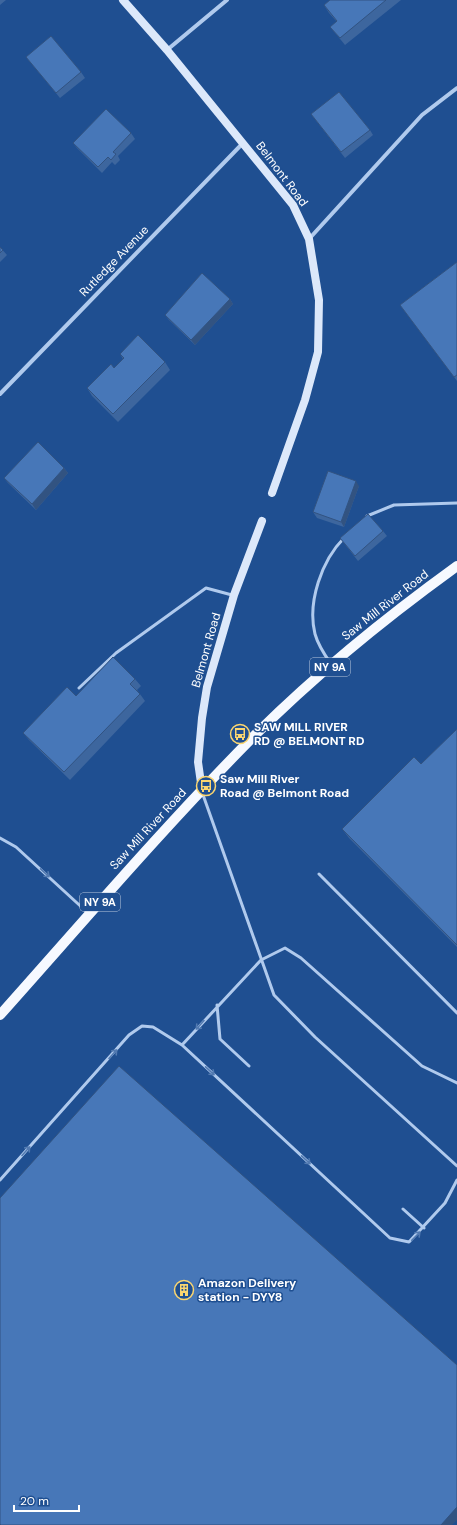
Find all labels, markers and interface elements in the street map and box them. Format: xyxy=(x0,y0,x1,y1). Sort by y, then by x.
street label: Belmont Road xyxy=(252,138,312,210)
street label: Rutledge Avenue xyxy=(76,222,152,300)
street label: Saw Mill River Road xyxy=(338,566,432,644)
street label: Belmont Road xyxy=(188,611,224,689)
road number: NY 9A xyxy=(310,658,350,676)
place label: SAW MILL RIVER RD @ BELMONT RD xyxy=(254,719,364,749)
bus stop icon: SAW MILL RIVER RD @ BELMONT RD xyxy=(229,723,251,745)
place label: Saw Mill River Road @ Belmont Road xyxy=(220,771,349,801)
bus stop icon: Saw Mill River Road @ Belmont Road xyxy=(195,775,217,797)
street label: Saw Mill River Road xyxy=(106,785,190,873)
one-way arrow xyxy=(40,869,50,878)
road number: NY 9A xyxy=(80,893,120,911)
one-way arrow xyxy=(195,1020,204,1030)
one-way arrow xyxy=(108,1049,117,1059)
one-way arrow xyxy=(205,1067,215,1076)
one-way arrow xyxy=(21,1146,31,1156)
one-way arrow xyxy=(300,1155,311,1164)
one-way arrow xyxy=(411,1231,421,1241)
place label: Amazon Delivery station - DYY8 xyxy=(198,1275,297,1305)
building icon: Amazon Delivery station - DYY8 xyxy=(173,1279,195,1301)
scale bar xyxy=(14,1487,79,1513)
text: 20 m xyxy=(20,1493,49,1509)

